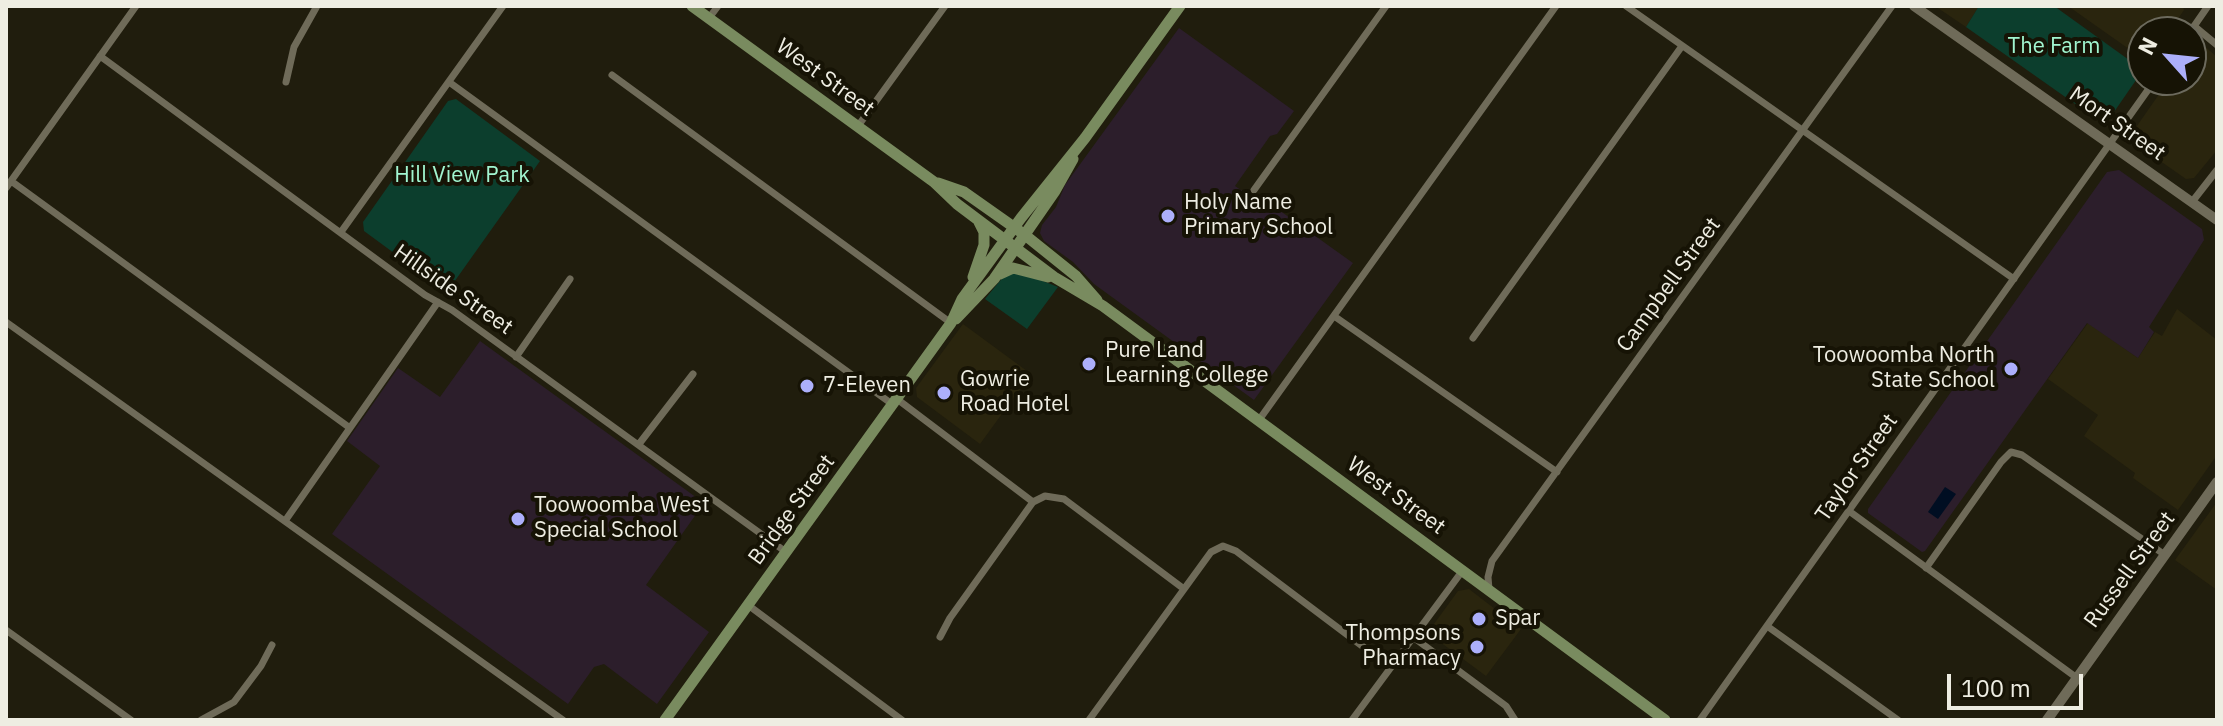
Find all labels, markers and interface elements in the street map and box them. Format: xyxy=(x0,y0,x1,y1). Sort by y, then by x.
north arrow xyxy=(2127,16,2207,96)
text: N xyxy=(2130,32,2163,59)
street label: West Street xyxy=(771,33,879,123)
park label: The Farm xyxy=(2008,34,2100,60)
street label: Mort Street xyxy=(2064,81,2170,167)
park label: Hill View Park xyxy=(394,163,530,189)
place label: Holy Name Primary School xyxy=(1184,190,1333,242)
marker: Holy Name Primary School xyxy=(1159,207,1177,225)
street label: Campbell Street xyxy=(1611,213,1727,357)
street label: Hillside Street xyxy=(388,239,518,341)
place label: Pure Land Learning College xyxy=(1105,338,1268,390)
place label: Toowoomba North State School xyxy=(1813,343,1995,394)
marker: Pure Land Learning College xyxy=(1080,355,1098,373)
marker: Toowoomba North State School xyxy=(2002,360,2020,378)
place label: Gowrie Road Hotel xyxy=(960,367,1069,418)
place label: 7-Eleven xyxy=(823,373,911,399)
marker: 7-Eleven xyxy=(798,377,816,395)
marker: Gowrie Road Hotel xyxy=(935,384,953,402)
street label: Taylor Street xyxy=(1810,409,1904,527)
street label: Bridge Street xyxy=(743,450,841,570)
street label: West Street xyxy=(1342,451,1450,541)
place label: Toowoomba West Special School xyxy=(534,493,710,544)
street label: Russell Street xyxy=(2079,507,2181,633)
marker: Toowoomba West Special School xyxy=(509,510,527,528)
place label: Spar xyxy=(1495,606,1540,632)
marker: Spar xyxy=(1470,610,1488,628)
place label: Thompsons Pharmacy xyxy=(1345,621,1461,672)
marker: Thompsons Pharmacy xyxy=(1468,638,1486,656)
scale bar xyxy=(1951,658,2087,708)
text: 100 m xyxy=(1961,672,2031,704)

